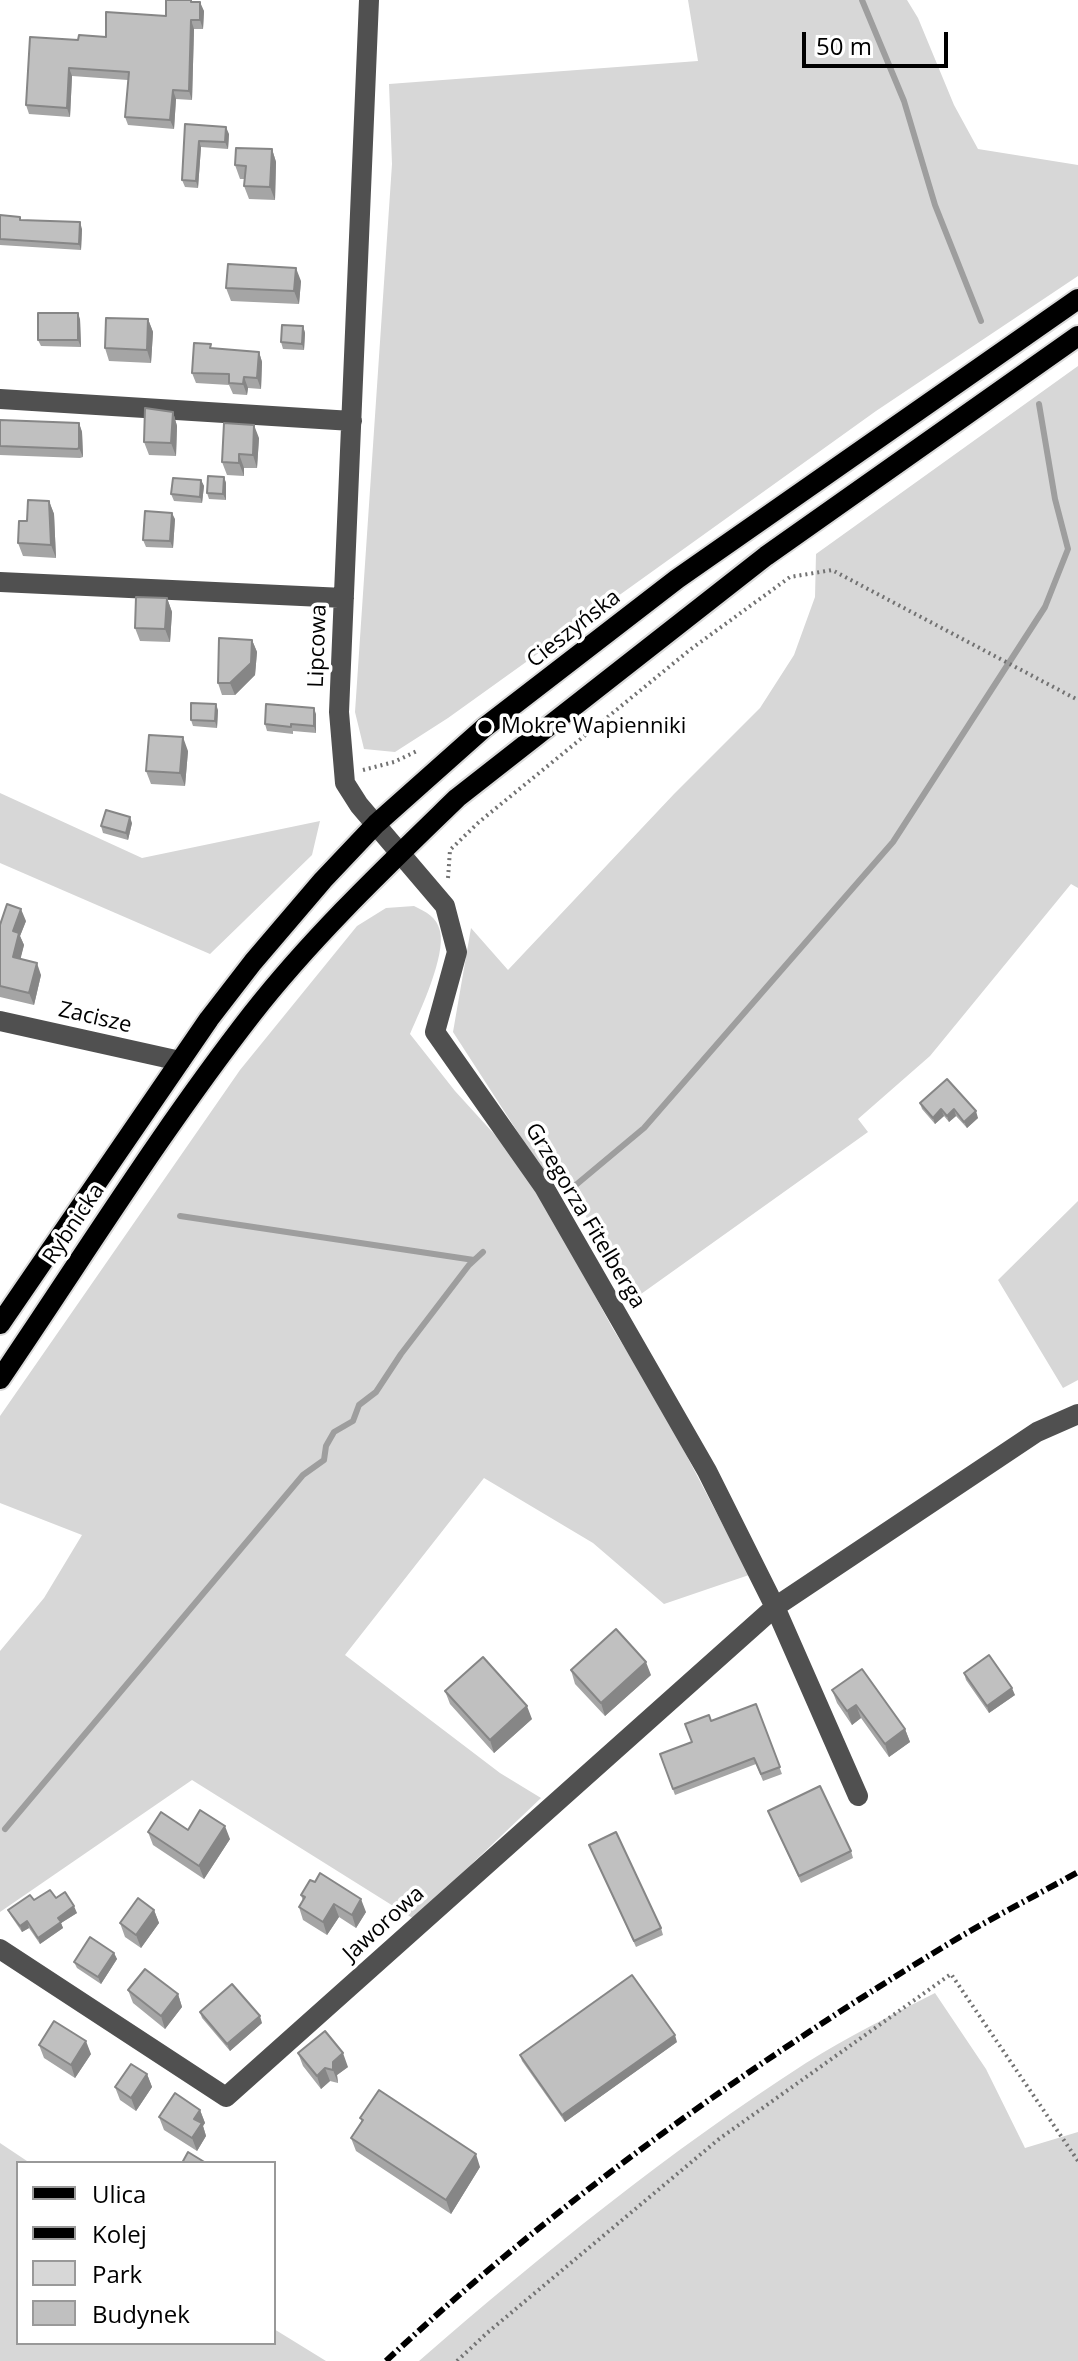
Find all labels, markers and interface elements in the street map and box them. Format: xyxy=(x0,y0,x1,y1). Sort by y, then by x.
scale bar xyxy=(806,16,952,66)
text: 50 m xyxy=(816,29,872,62)
street label: Cieszyńska xyxy=(522,584,626,674)
street label: Lipcowa xyxy=(303,604,333,688)
place label: Mokre Wapienniki xyxy=(501,714,686,740)
marker: Mokre Wapienniki xyxy=(476,718,494,736)
street label: Zacisze xyxy=(56,997,134,1039)
street label: Grzegorza Fitelberga xyxy=(519,1118,651,1314)
street label: Rybnicka xyxy=(37,1179,111,1269)
street label: Jaworowa xyxy=(338,1881,430,1967)
legend xyxy=(16,2161,276,2345)
text: Ulica xyxy=(92,2177,146,2210)
text: Kolej xyxy=(92,2217,147,2250)
text: Park xyxy=(92,2257,142,2290)
text: Budynek xyxy=(92,2297,190,2330)

